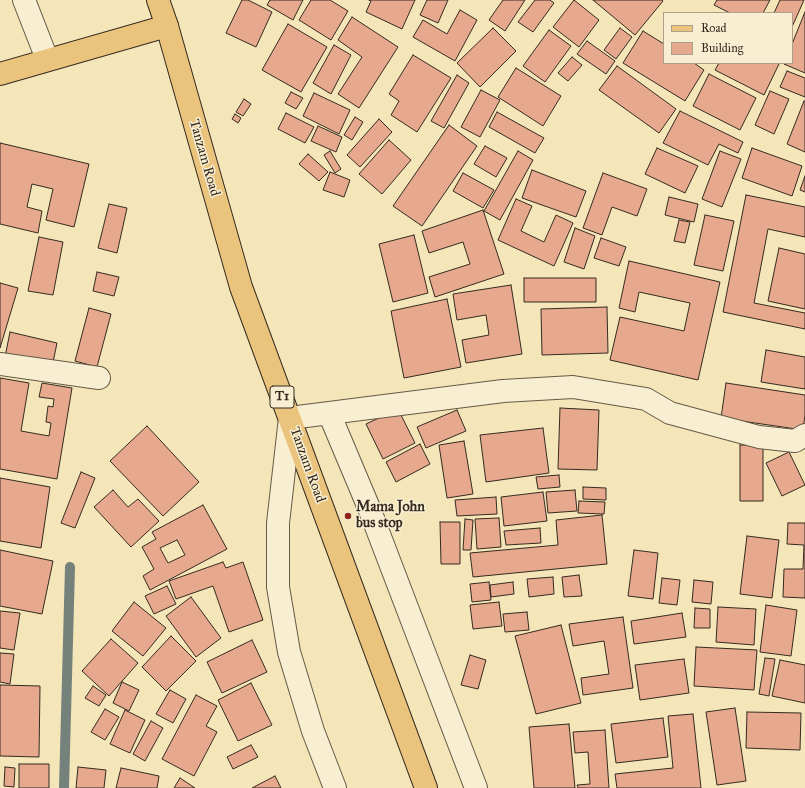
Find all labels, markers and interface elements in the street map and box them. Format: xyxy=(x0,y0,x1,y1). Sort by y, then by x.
legend xyxy=(663,12,793,64)
text: Road xyxy=(701,21,727,35)
text: Building xyxy=(701,41,743,55)
street label: Tanzam Road xyxy=(185,118,223,198)
road number: T1 xyxy=(270,386,294,408)
street label: Tanzam Road xyxy=(286,425,328,505)
place label: Mama John bus stop xyxy=(356,500,425,532)
marker: Mama John bus stop xyxy=(343,511,353,521)

